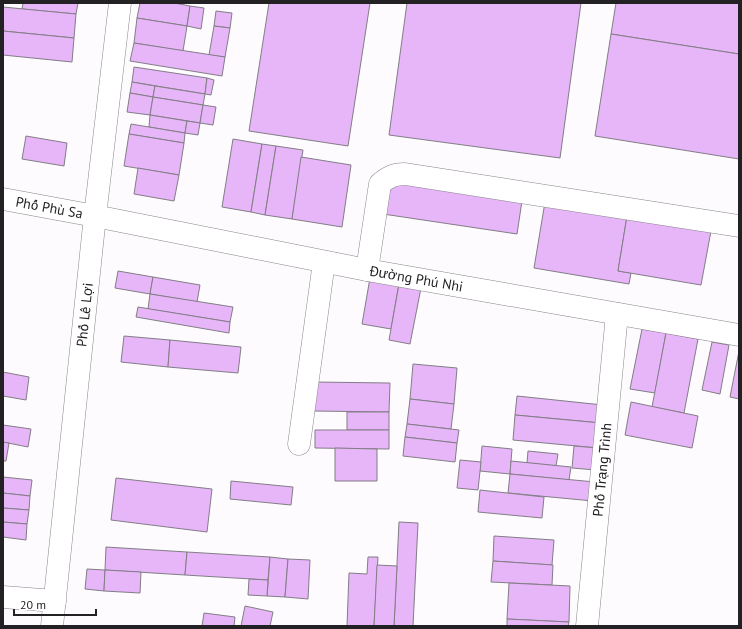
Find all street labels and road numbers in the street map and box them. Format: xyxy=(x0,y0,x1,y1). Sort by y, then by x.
street label: Phố Phù Sa xyxy=(14,193,84,223)
street label: Đường Phú Nhi xyxy=(367,261,464,296)
street label: Phố Lê Lợi xyxy=(72,282,97,348)
street label: Phố Trạng Trình xyxy=(589,422,615,517)

